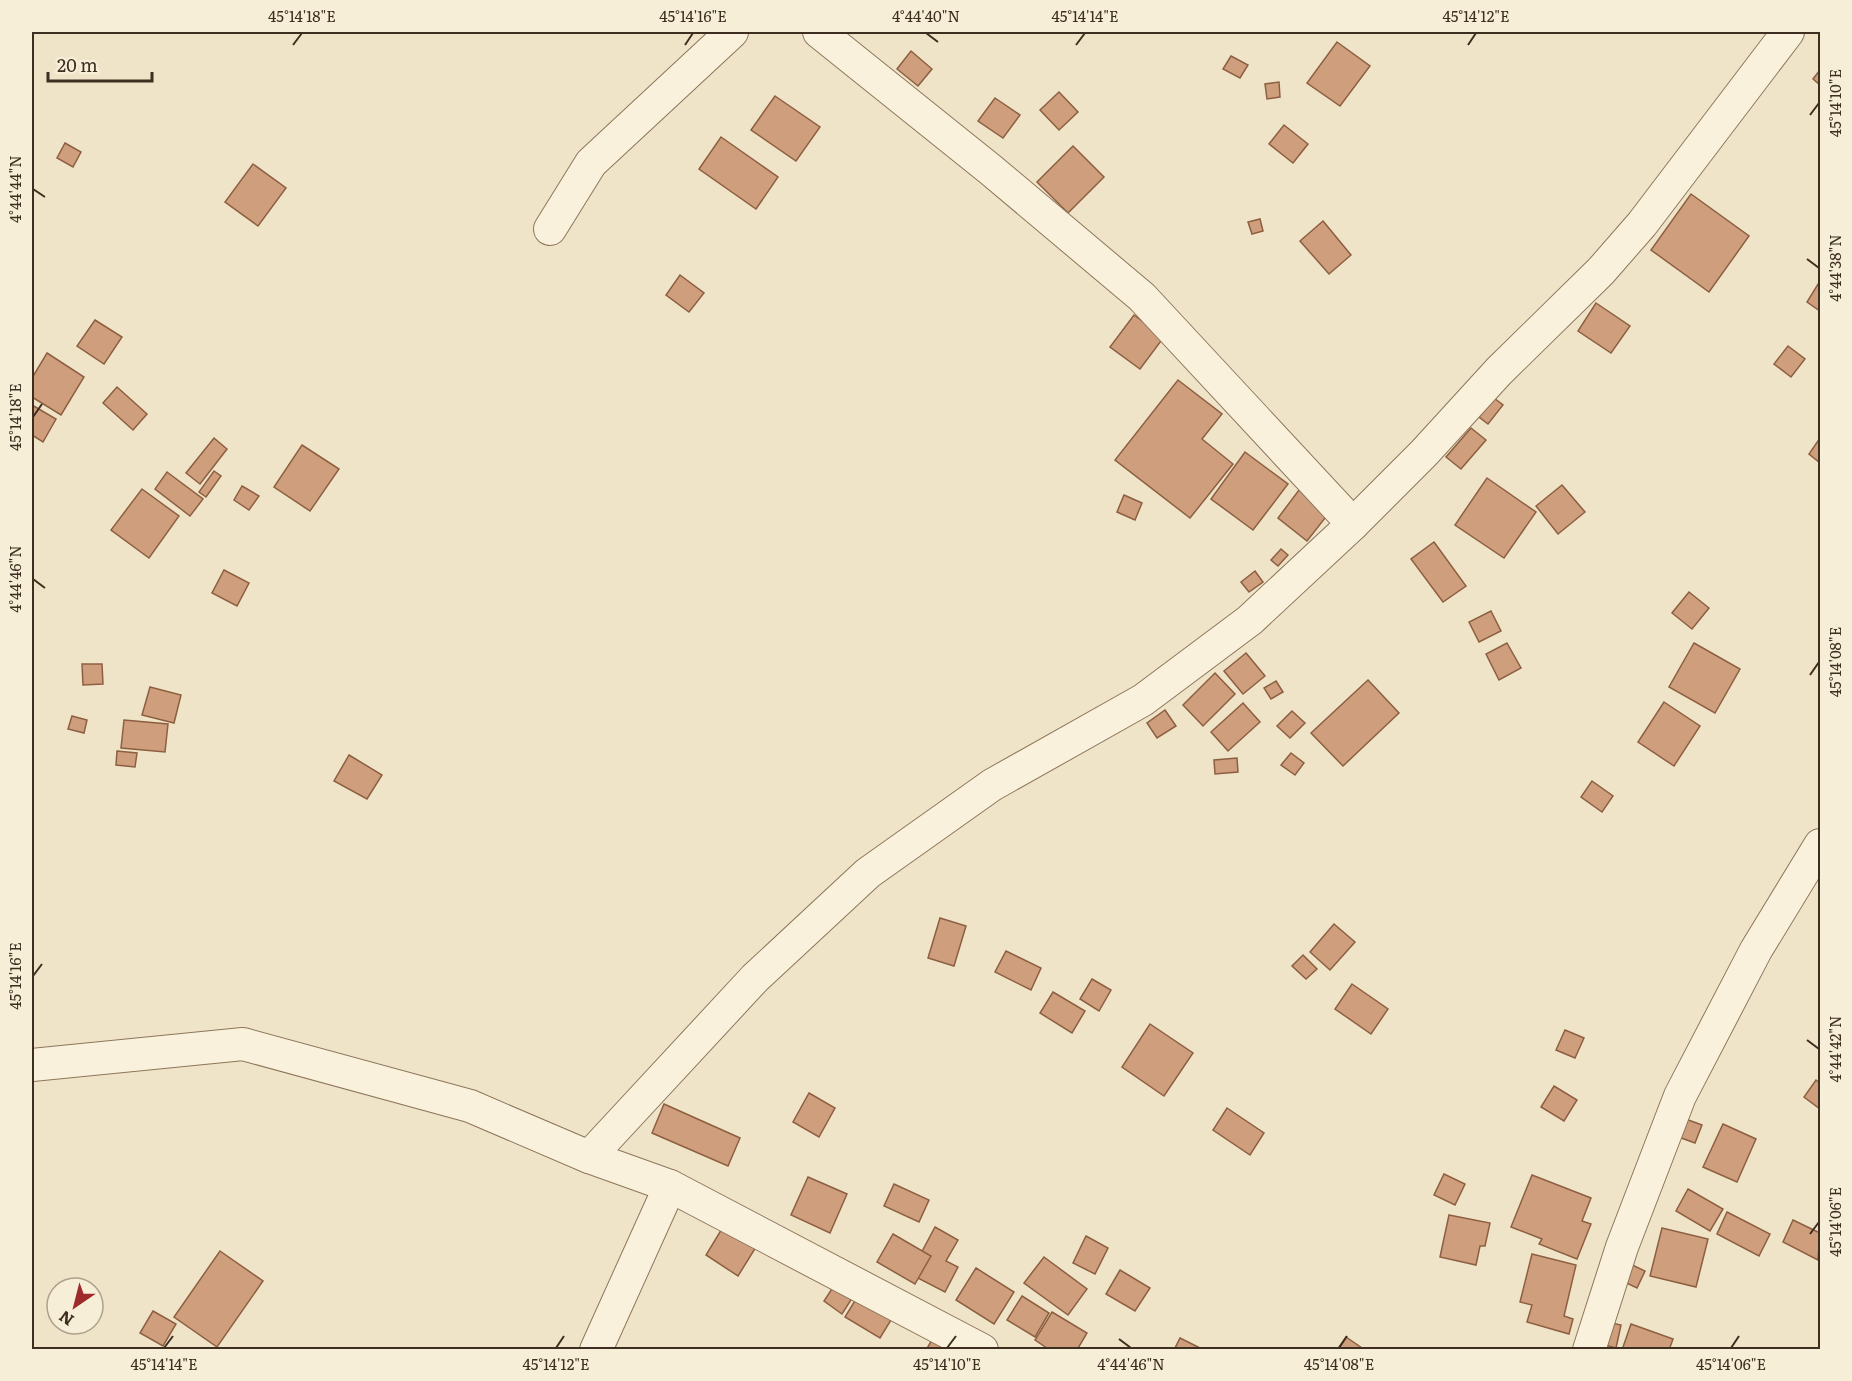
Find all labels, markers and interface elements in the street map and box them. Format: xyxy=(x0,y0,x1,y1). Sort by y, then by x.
text: 45°14'18"E xyxy=(268,4,336,27)
text: 45°14'16"E xyxy=(659,4,727,27)
text: 4°44'40"N xyxy=(892,4,960,27)
text: 45°14'14"E xyxy=(1051,4,1119,27)
text: 45°14'12"E xyxy=(1442,4,1510,27)
scale bar xyxy=(48,45,152,83)
text: 20 m xyxy=(57,51,98,78)
text: 45°14'10"E xyxy=(1823,69,1846,137)
text: 4°44'44"N xyxy=(3,155,26,223)
text: 4°44'38"N xyxy=(1823,234,1846,302)
text: 45°14'18"E xyxy=(3,383,26,451)
text: 4°44'46"N xyxy=(3,545,26,613)
text: 45°14'08"E xyxy=(1823,627,1846,697)
text: 45°14'16"E xyxy=(3,942,26,1010)
text: 4°44'42"N xyxy=(1823,1015,1846,1083)
text: 45°14'06"E xyxy=(1823,1187,1846,1257)
north arrow xyxy=(45,1276,105,1336)
text: N xyxy=(53,1305,78,1333)
text: 45°14'14"E xyxy=(130,1352,198,1375)
text: 45°14'12"E xyxy=(522,1352,590,1375)
text: 45°14'10"E xyxy=(913,1352,981,1375)
text: 4°44'46"N xyxy=(1097,1352,1165,1375)
text: 45°14'08"E xyxy=(1304,1352,1374,1375)
text: 45°14'06"E xyxy=(1696,1352,1766,1375)

